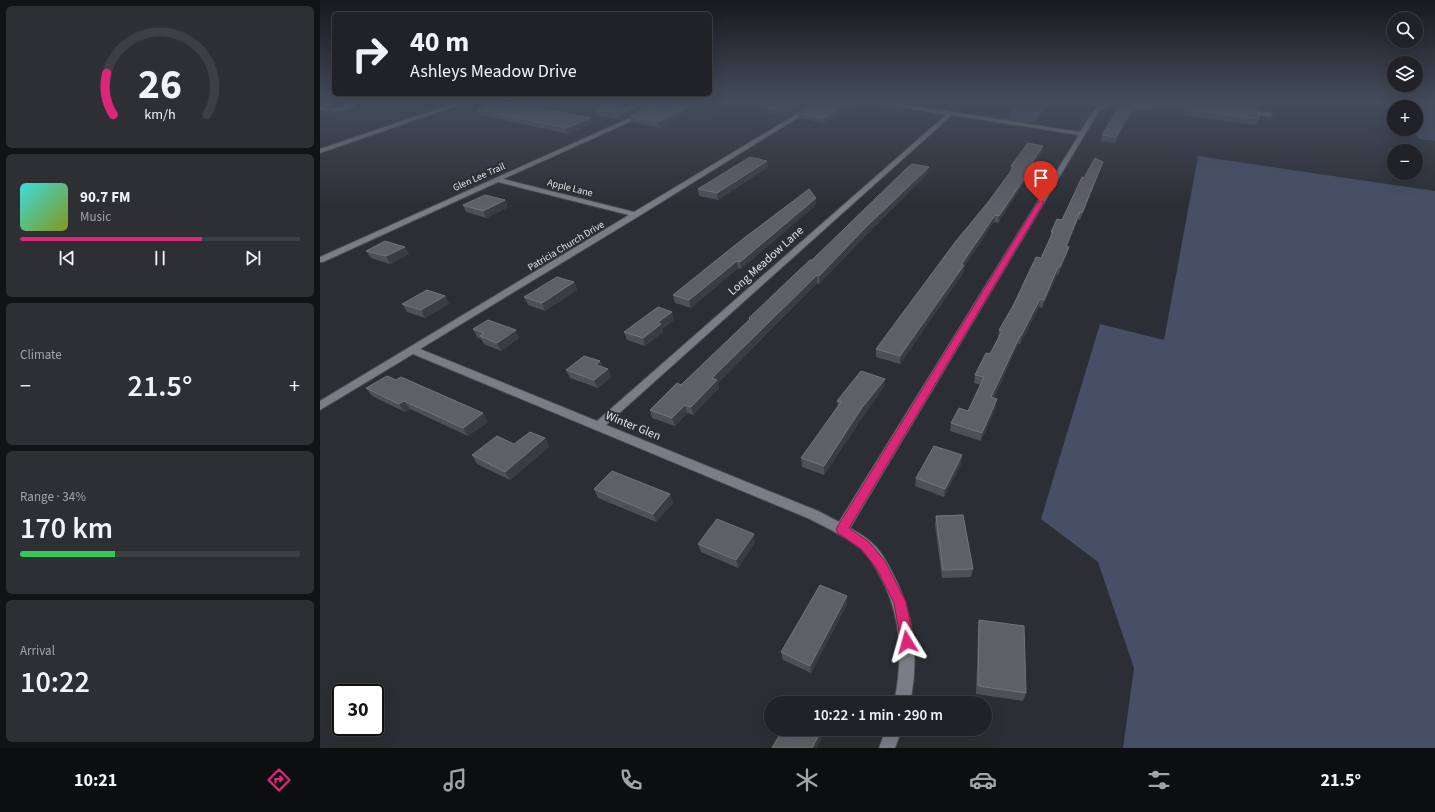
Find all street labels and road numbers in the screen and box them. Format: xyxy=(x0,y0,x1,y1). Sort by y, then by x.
street label: Glen Lee Trail xyxy=(451,159,508,195)
street label: Apple Lane xyxy=(546,176,594,200)
street label: Patricia Church Drive xyxy=(525,218,607,274)
street label: Long Meadow Lane xyxy=(725,222,808,300)
street label: Winter Glen xyxy=(603,407,663,445)

